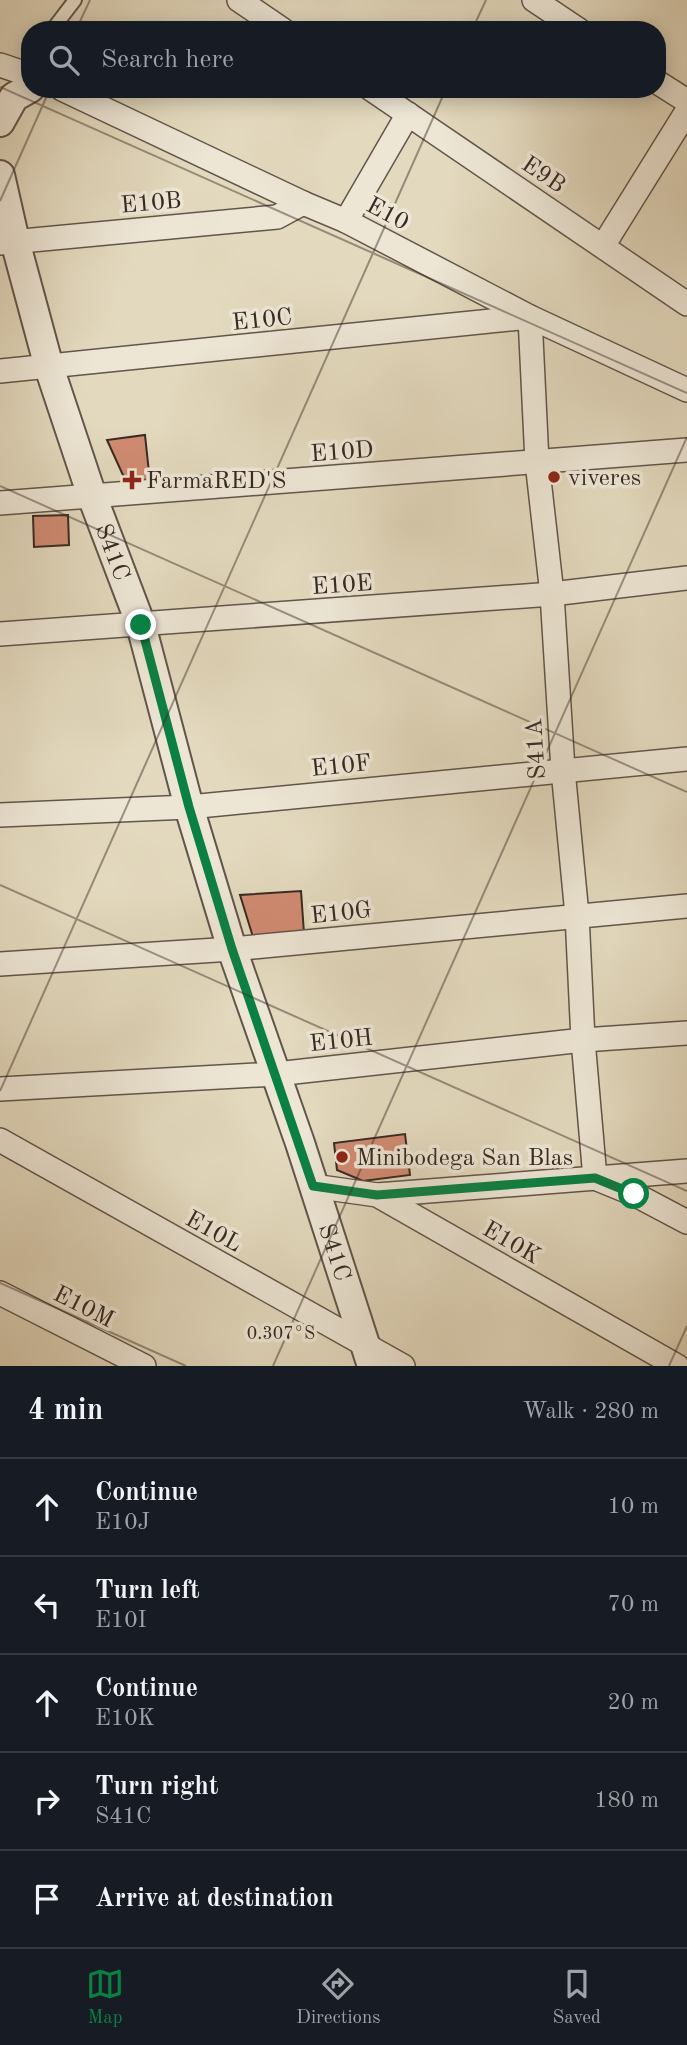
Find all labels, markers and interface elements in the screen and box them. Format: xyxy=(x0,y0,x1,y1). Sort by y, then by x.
search box xyxy=(21,21,666,98)
icon: search xyxy=(45,41,83,79)
text: Search here xyxy=(101,47,234,73)
street label: E9B xyxy=(517,153,569,199)
street label: E10B xyxy=(120,189,183,219)
street label: E10 xyxy=(362,194,412,236)
street label: E10C xyxy=(231,306,294,336)
street label: E10D xyxy=(310,439,374,467)
place label: viveres xyxy=(568,467,641,491)
marker: viveres xyxy=(546,469,562,485)
place label: FarmaRED'S xyxy=(146,470,286,494)
marker: FarmaRED'S xyxy=(124,472,140,488)
street label: S41C xyxy=(90,521,133,584)
street label: E10E xyxy=(311,572,373,600)
route end xyxy=(125,609,156,640)
street label: S41A xyxy=(523,718,551,780)
street label: E10F xyxy=(310,752,373,782)
street label: E10G xyxy=(309,899,373,929)
street label: E10H xyxy=(308,1027,374,1057)
place label: Minibodega San Blas xyxy=(356,1147,573,1171)
marker: Minibodega San Blas xyxy=(334,1149,350,1165)
route start xyxy=(618,1178,649,1209)
street label: E10L xyxy=(181,1208,245,1258)
street label: E10K xyxy=(478,1218,544,1270)
street label: S41C xyxy=(313,1221,354,1284)
street label: E10M xyxy=(49,1282,117,1333)
text: 0.307°S xyxy=(247,1325,315,1343)
text: 4 min xyxy=(28,1396,103,1426)
text: Walk · 280 m xyxy=(523,1400,659,1423)
text: Continue xyxy=(95,1480,198,1506)
icon: ahead xyxy=(28,1488,66,1526)
text: 10 m xyxy=(608,1495,659,1518)
text: E10J xyxy=(95,1511,150,1534)
text: Turn left xyxy=(95,1578,200,1604)
icon: left xyxy=(28,1586,66,1624)
text: 70 m xyxy=(608,1593,659,1616)
text: E10I xyxy=(95,1609,147,1632)
text: Continue xyxy=(95,1676,198,1702)
icon: ahead xyxy=(28,1684,66,1722)
text: 20 m xyxy=(608,1691,659,1714)
text: E10K xyxy=(95,1707,155,1730)
text: Turn right xyxy=(95,1774,218,1800)
icon: right xyxy=(28,1782,66,1820)
text: 180 m xyxy=(594,1789,659,1812)
text: S41C xyxy=(95,1805,151,1828)
icon: arrive xyxy=(28,1880,66,1918)
text: Arrive at destination xyxy=(95,1886,334,1912)
tab: Map xyxy=(86,1965,124,2030)
tab: Directions xyxy=(296,1965,381,2030)
tab: Saved xyxy=(553,1965,601,2030)

